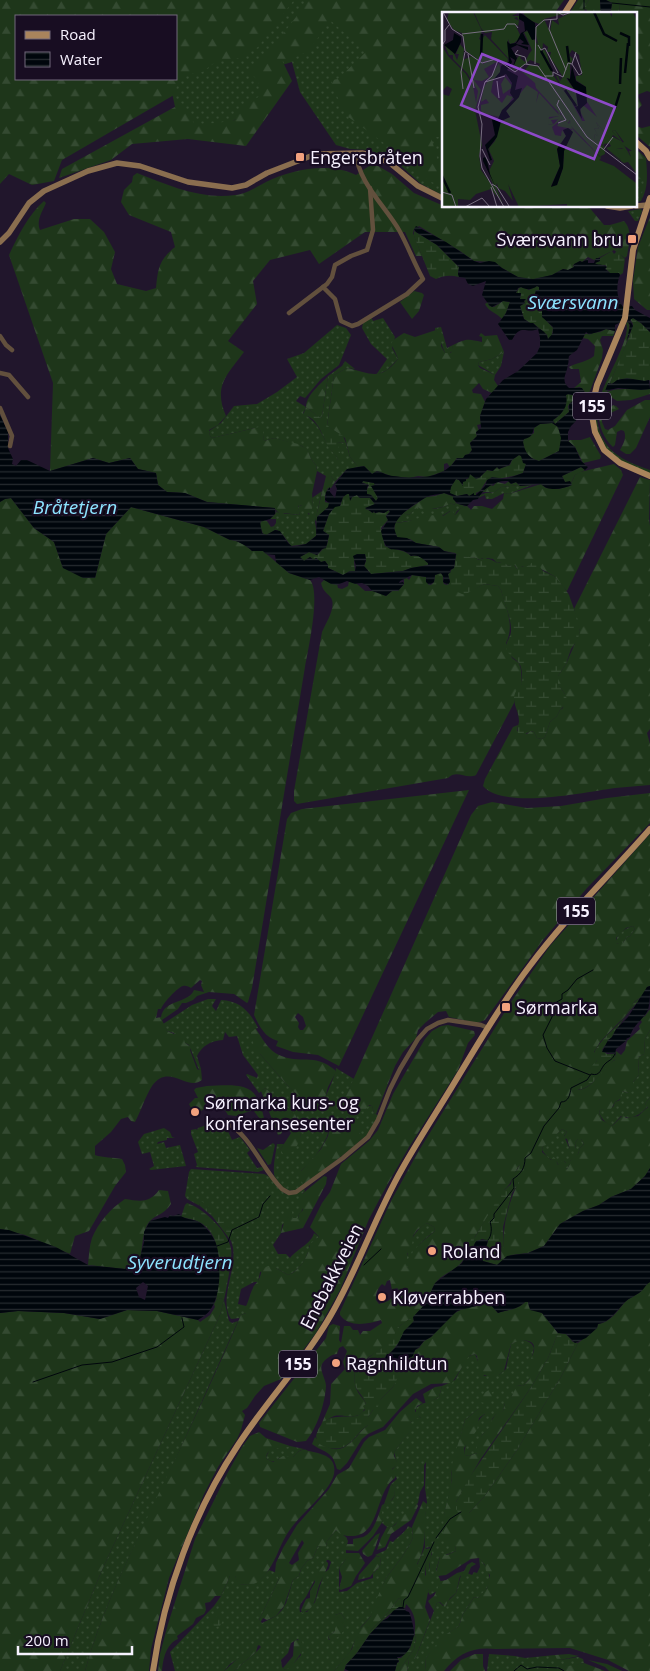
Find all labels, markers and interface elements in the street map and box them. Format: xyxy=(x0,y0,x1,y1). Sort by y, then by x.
inset map xyxy=(442,12,638,208)
legend xyxy=(15,15,178,80)
text: Road xyxy=(60,24,96,44)
text: Water xyxy=(60,49,102,69)
place label: Engersbråten xyxy=(310,145,423,169)
marker: Engersbråten xyxy=(294,151,306,163)
place label: Sværsvann bru xyxy=(497,227,622,251)
marker: Sværsvann bru xyxy=(626,233,638,245)
water label: Sværsvann xyxy=(527,289,619,315)
road number: 155 xyxy=(573,392,611,420)
water label: Bråtetjern xyxy=(33,494,117,520)
road number: 155 xyxy=(557,898,595,924)
place label: Sørmarka xyxy=(516,995,598,1019)
marker: Sørmarka xyxy=(500,1001,512,1013)
place label: Sørmarka kurs- og konferansesenter xyxy=(205,1090,359,1135)
marker: Sørmarka kurs- og konferansesenter xyxy=(189,1106,201,1118)
street label: Enebakkveien xyxy=(294,1219,368,1333)
place label: Roland xyxy=(442,1239,501,1263)
marker: Roland xyxy=(426,1245,438,1257)
water label: Syverudtjern xyxy=(128,1249,232,1275)
place label: Kløverrabben xyxy=(392,1285,505,1309)
marker: Kløverrabben xyxy=(376,1291,388,1303)
road number: 155 xyxy=(279,1350,317,1378)
place label: Ragnhildtun xyxy=(346,1351,448,1375)
marker: Ragnhildtun xyxy=(330,1357,342,1369)
scale bar xyxy=(18,1624,131,1656)
text: 200 m xyxy=(25,1630,69,1650)

